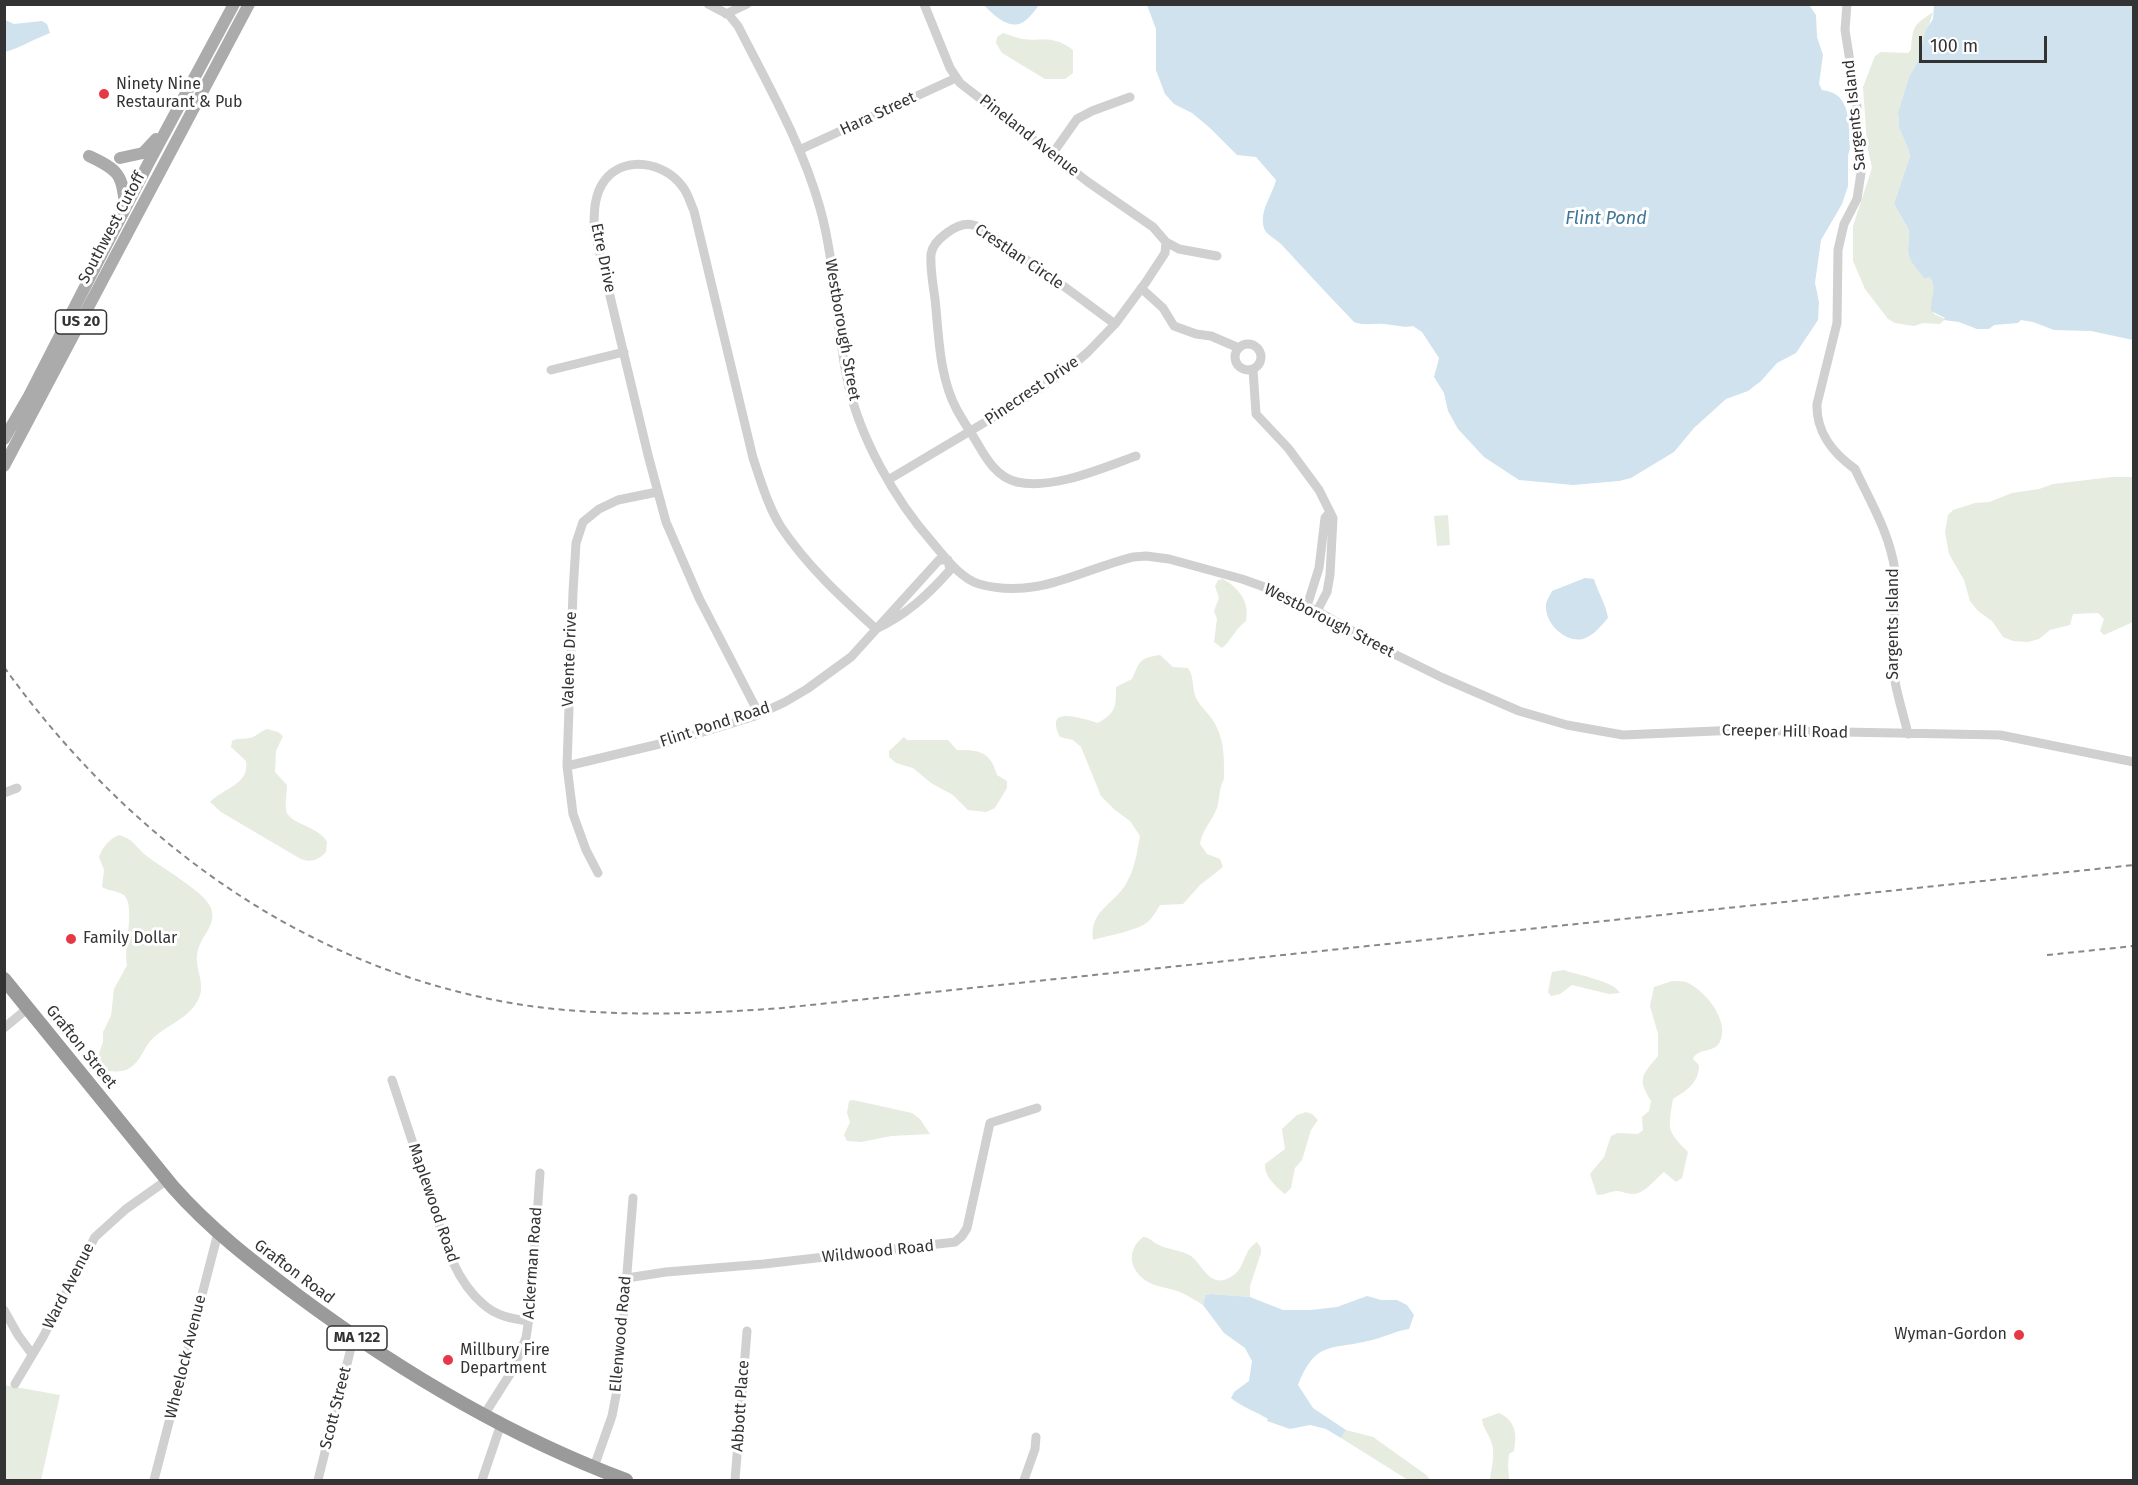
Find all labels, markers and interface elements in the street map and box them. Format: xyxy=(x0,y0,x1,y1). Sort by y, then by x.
scale bar xyxy=(1922,24,2050,62)
text: 100 m xyxy=(1930,35,1978,57)
street label: Sargents Island xyxy=(1840,59,1870,171)
place label: Ninety Nine Restaurant & Pub xyxy=(116,75,243,113)
marker: Ninety Nine Restaurant & Pub xyxy=(97,87,111,101)
street label: Hara Street xyxy=(837,88,919,140)
street label: Pineland Avenue xyxy=(975,91,1083,181)
street label: Southwest Cutoff xyxy=(74,169,150,287)
water label: Flint Pond xyxy=(1565,208,1647,230)
street label: Crestlan Circle xyxy=(971,220,1067,294)
street label: Etre Drive xyxy=(586,222,620,294)
street label: Westborough Street xyxy=(820,258,864,402)
road number: US 20 xyxy=(56,310,106,334)
street label: Pinecrest Drive xyxy=(981,353,1083,429)
street label: Sargents Island xyxy=(1884,568,1904,680)
street label: Westborough Street xyxy=(1261,580,1397,662)
street label: Valente Drive xyxy=(559,611,581,707)
street label: Flint Pond Road xyxy=(658,698,772,752)
street label: Creeper Hill Road xyxy=(1722,721,1848,743)
place label: Family Dollar xyxy=(83,929,177,949)
marker: Family Dollar xyxy=(64,932,78,946)
street label: Grafton Street xyxy=(42,1001,120,1093)
street label: Maplewood Road xyxy=(404,1141,462,1265)
street label: Ackerman Road xyxy=(519,1206,547,1320)
street label: Grafton Road xyxy=(250,1236,338,1308)
street label: Wildwood Road xyxy=(821,1237,935,1267)
street label: Ward Avenue xyxy=(39,1240,99,1332)
street label: Ellenwood Road xyxy=(606,1275,636,1393)
street label: Wheelock Avenue xyxy=(161,1293,211,1421)
place label: Wyman-Gordon xyxy=(1894,1325,2007,1345)
road number: MA 122 xyxy=(327,1326,387,1350)
marker: Wyman-Gordon xyxy=(2012,1328,2026,1342)
place label: Millbury Fire Department xyxy=(460,1341,550,1379)
marker: Millbury Fire Department xyxy=(441,1353,455,1367)
street label: Abbott Place xyxy=(728,1360,754,1452)
street label: Scott Street xyxy=(316,1365,356,1451)

